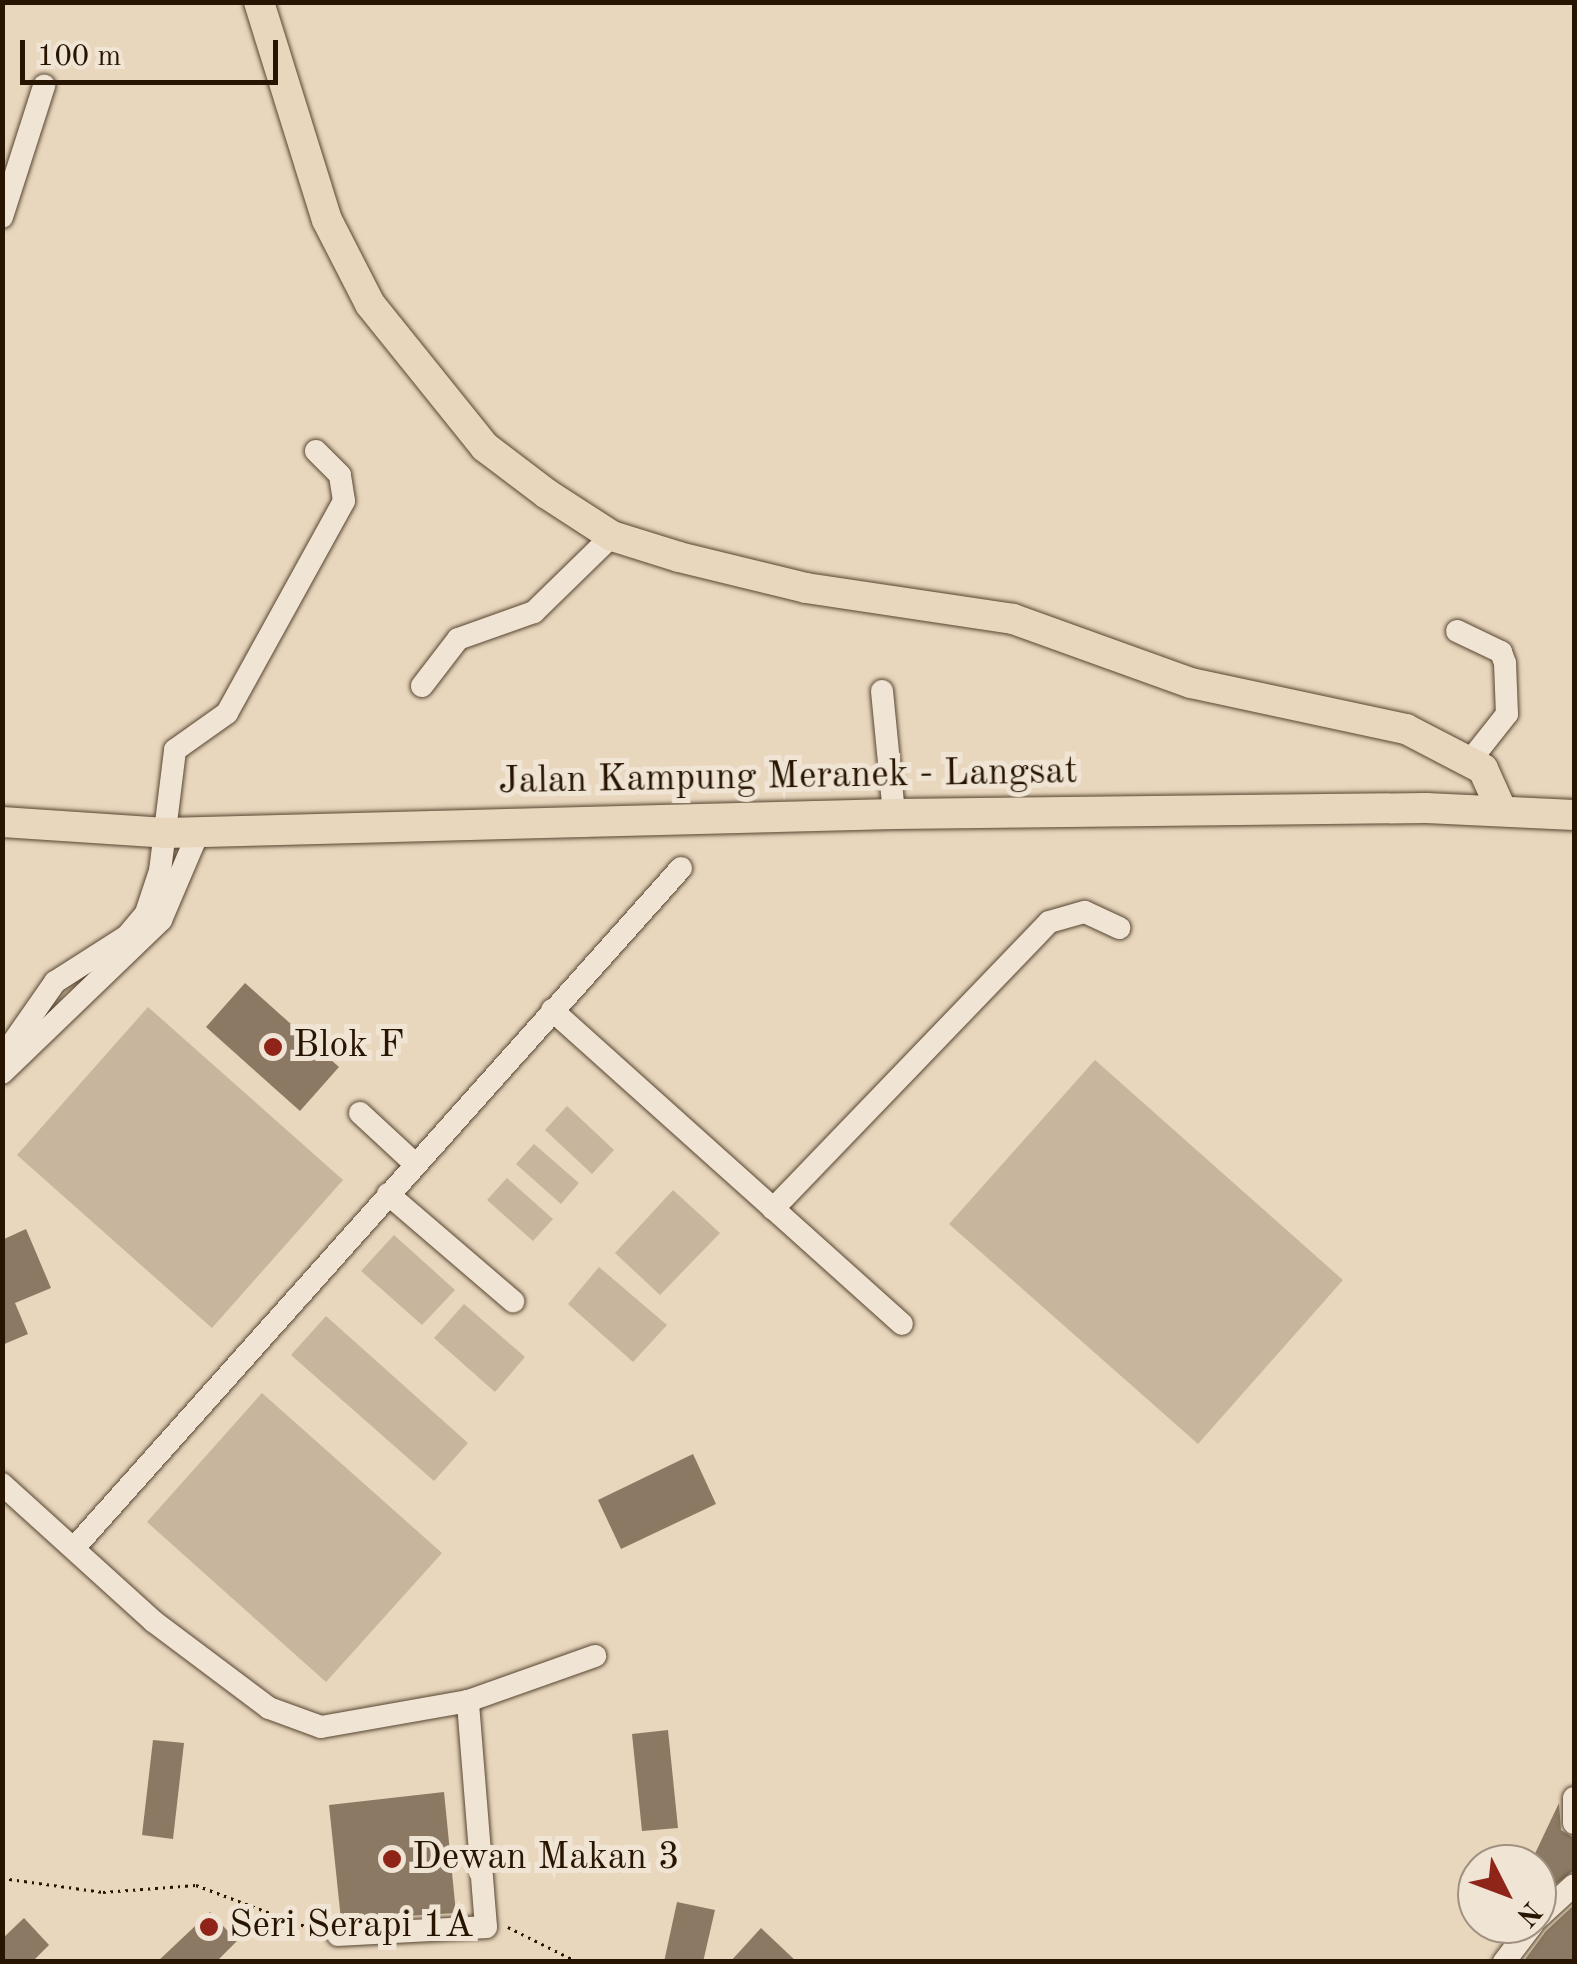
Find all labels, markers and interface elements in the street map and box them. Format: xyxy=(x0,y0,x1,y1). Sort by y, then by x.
scale bar xyxy=(25,20,282,82)
text: 100 m xyxy=(37,42,121,72)
street label: Jalan Kampung Meranek - Langsat xyxy=(498,750,1078,806)
place label: Blok F xyxy=(293,1024,404,1070)
marker: Blok F xyxy=(262,1036,284,1058)
place label: Dewan Makan 3 xyxy=(412,1836,680,1882)
north arrow xyxy=(1457,1844,1557,1944)
marker: Dewan Makan 3 xyxy=(381,1848,403,1870)
text: N xyxy=(1510,1895,1545,1930)
place label: Seri Serapi 1A xyxy=(229,1904,474,1950)
marker: Seri Serapi 1A xyxy=(198,1916,220,1938)

